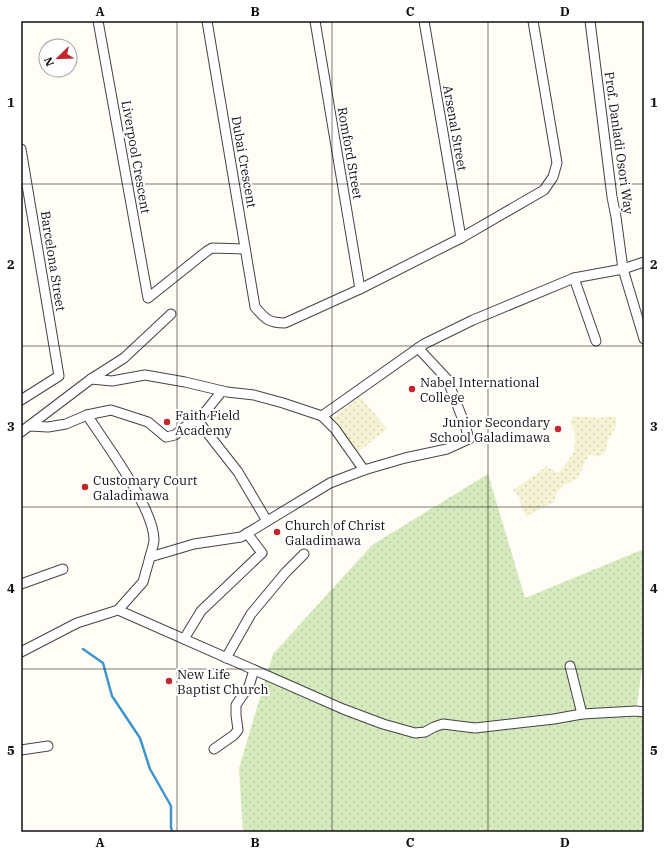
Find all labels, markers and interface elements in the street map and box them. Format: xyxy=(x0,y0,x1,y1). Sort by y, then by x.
text: A xyxy=(95,3,105,20)
text: B xyxy=(250,3,260,20)
text: C xyxy=(406,3,415,20)
text: D xyxy=(560,3,570,20)
north arrow xyxy=(38,38,78,78)
text: N xyxy=(41,55,57,69)
street label: Prof. Danladi Osori Way xyxy=(601,70,637,216)
street label: Arsenal Street xyxy=(439,84,471,173)
text: 1 xyxy=(7,94,15,111)
text: 1 xyxy=(650,94,658,111)
street label: Liverpool Crescent xyxy=(118,99,154,215)
street label: Romford Street xyxy=(334,106,367,201)
street label: Dubai Crescent xyxy=(228,115,261,210)
street label: Barcelona Street xyxy=(37,210,69,313)
text: 2 xyxy=(7,256,15,273)
text: 2 xyxy=(650,256,658,273)
place label: Nabel International College xyxy=(420,374,540,406)
marker: Nabel International College xyxy=(407,384,417,394)
place label: Faith Field Academy xyxy=(175,407,240,439)
place label: Junior Secondary School Galadimawa xyxy=(430,414,550,446)
marker: Faith Field Academy xyxy=(162,417,172,427)
text: 3 xyxy=(7,418,15,435)
text: 3 xyxy=(650,418,658,435)
marker: Junior Secondary School Galadimawa xyxy=(553,424,563,434)
place label: Customary Court Galadimawa xyxy=(93,472,198,504)
marker: Customary Court Galadimawa xyxy=(80,482,90,492)
place label: Church of Christ Galadimawa xyxy=(285,517,386,549)
marker: Church of Christ Galadimawa xyxy=(272,527,282,537)
text: 4 xyxy=(7,580,15,597)
text: 4 xyxy=(650,580,658,597)
place label: New Life Baptist Church xyxy=(177,666,269,698)
marker: New Life Baptist Church xyxy=(164,676,174,686)
text: 5 xyxy=(7,742,15,759)
text: 5 xyxy=(650,742,658,759)
text: A xyxy=(95,834,105,851)
text: B xyxy=(250,834,260,851)
text: C xyxy=(406,834,415,851)
text: D xyxy=(560,834,570,851)

